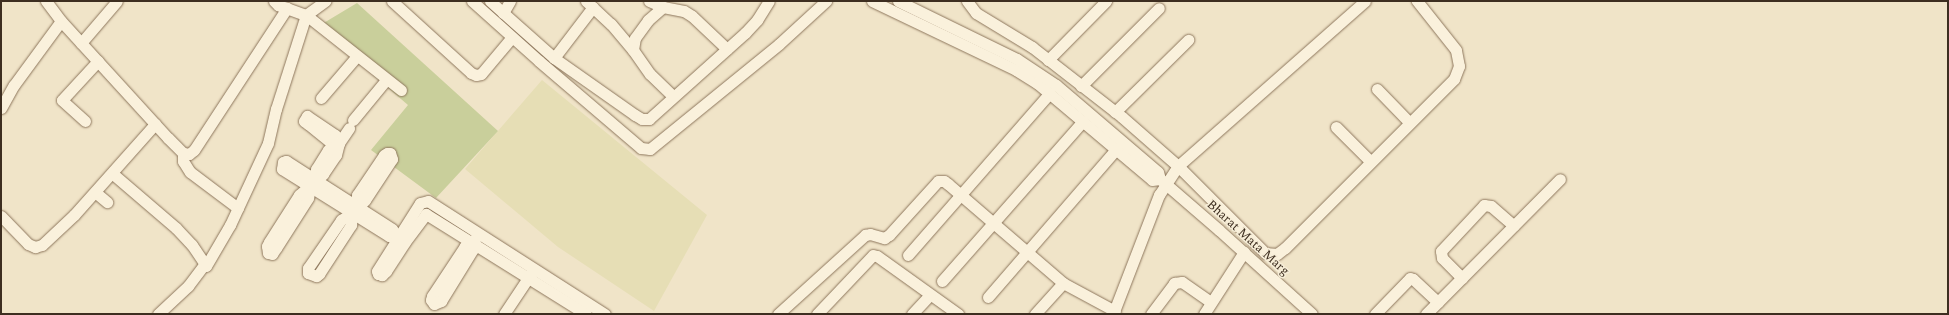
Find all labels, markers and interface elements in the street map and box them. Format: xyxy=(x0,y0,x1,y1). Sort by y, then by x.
street label: Bharat Mata Marg xyxy=(1203,197,1293,279)

